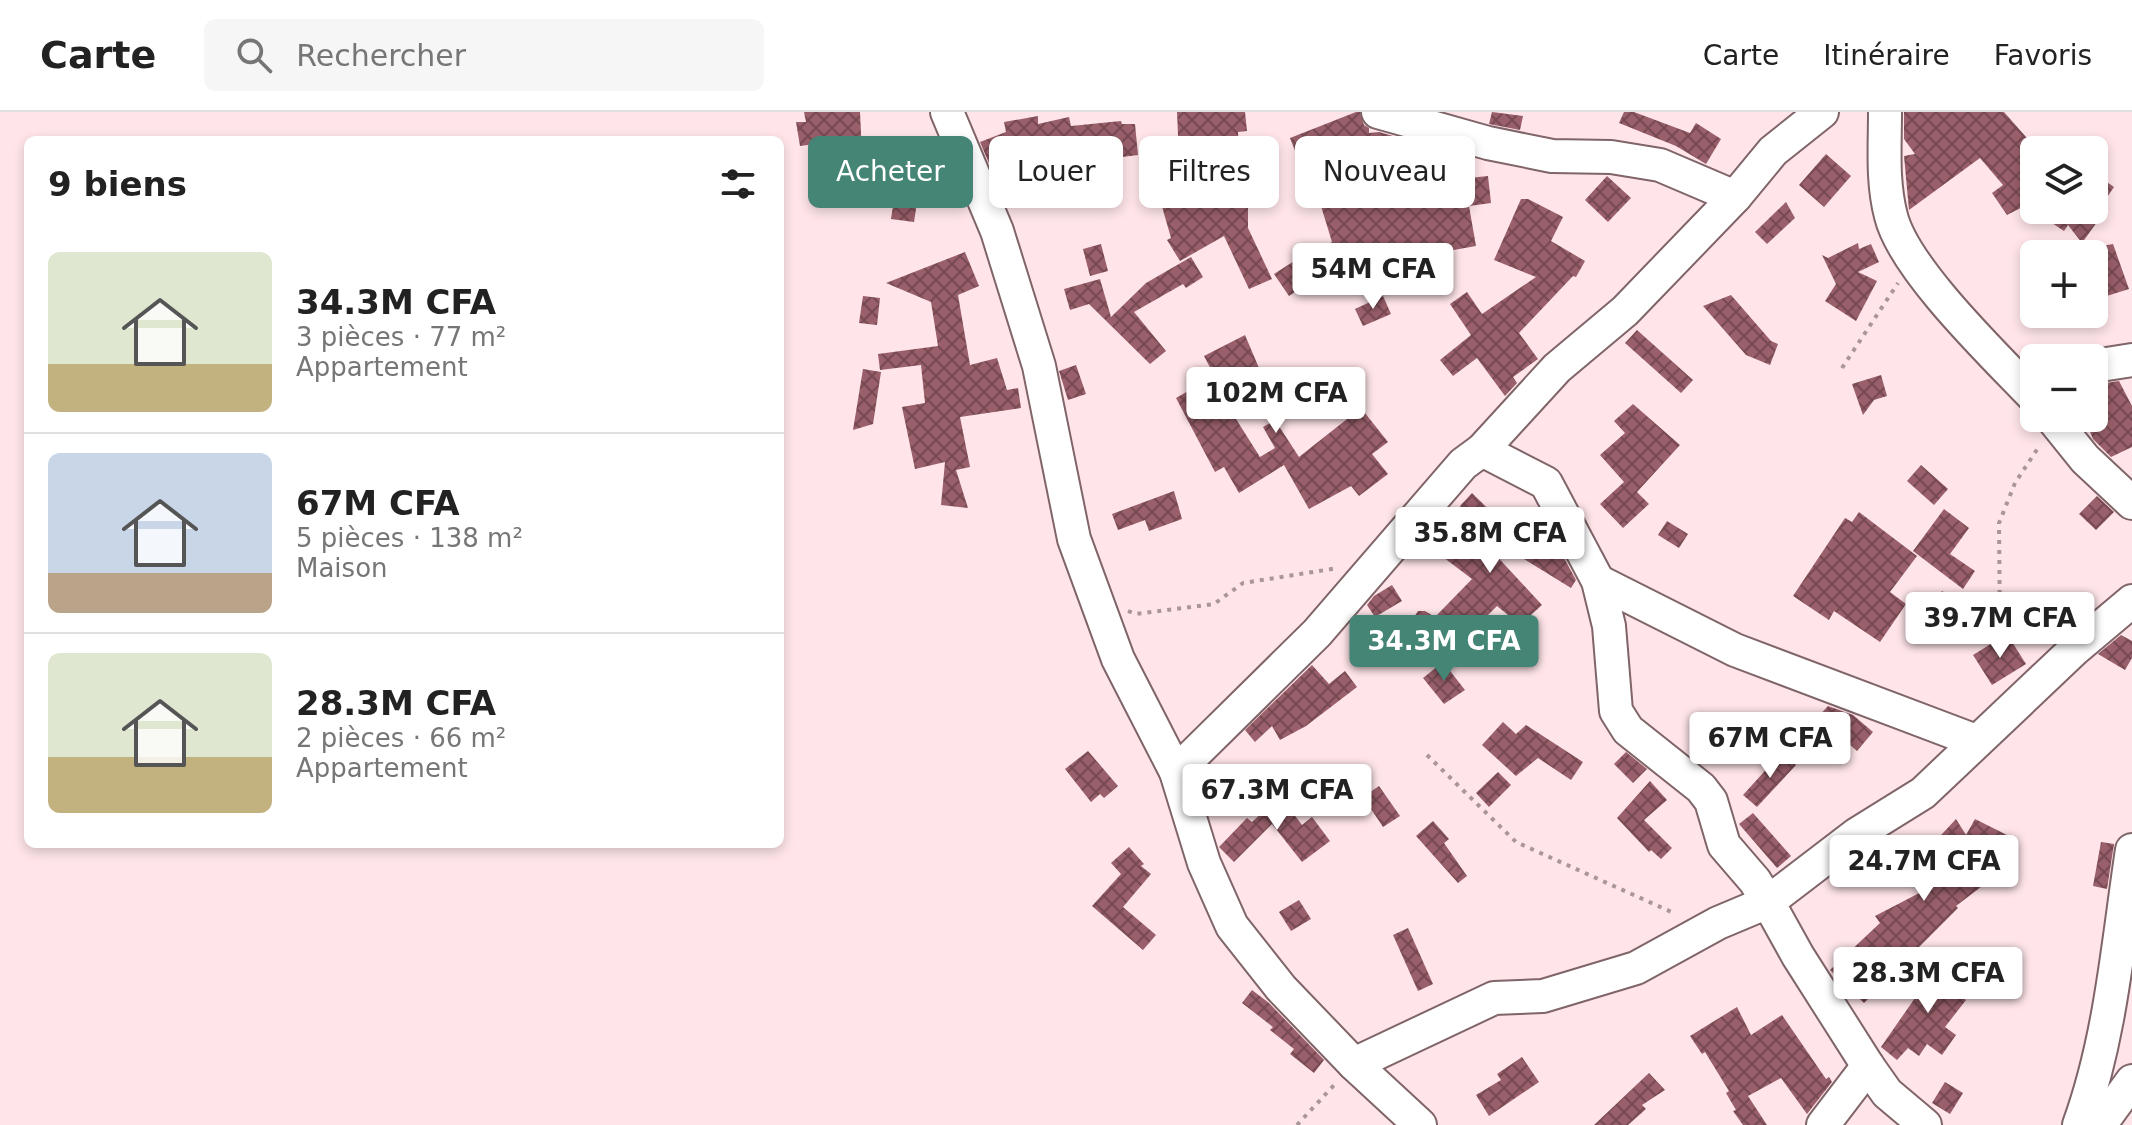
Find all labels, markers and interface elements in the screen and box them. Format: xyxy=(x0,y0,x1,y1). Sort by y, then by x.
search box xyxy=(204,19,764,91)
text: Carte xyxy=(40,33,156,77)
icon: search xyxy=(232,33,276,77)
text: Rechercher xyxy=(296,38,466,73)
text: Carte xyxy=(1703,39,1779,72)
text: Itinéraire xyxy=(1823,39,1950,72)
text: Favoris xyxy=(1994,39,2092,72)
chip: Acheter xyxy=(808,136,973,208)
chip: Louer xyxy=(989,136,1123,208)
chip: Filtres xyxy=(1139,136,1279,208)
chip: Nouveau xyxy=(1295,136,1475,208)
map controls xyxy=(2020,136,2108,432)
button: layers xyxy=(2020,136,2108,224)
icon: filters xyxy=(716,162,760,206)
text: 9 biens xyxy=(48,164,187,204)
button: + xyxy=(2020,240,2108,328)
pin: 54M CFA xyxy=(1299,243,1447,311)
text: 54M CFA xyxy=(1310,254,1436,284)
text: 34.3M CFA xyxy=(296,282,496,322)
icon: home xyxy=(112,284,208,380)
text: 3 pièces · 77 m² xyxy=(296,322,506,352)
button: − xyxy=(2020,344,2108,432)
text: Appartement xyxy=(296,352,468,382)
pin: 102M CFA xyxy=(1193,367,1359,435)
text: 102M CFA xyxy=(1204,378,1348,408)
text: 67M CFA xyxy=(296,483,460,523)
icon: home xyxy=(112,485,208,581)
pin: 35.8M CFA xyxy=(1398,507,1582,575)
text: 35.8M CFA xyxy=(1413,518,1567,548)
text: 5 pièces · 138 m² xyxy=(296,523,523,553)
text: Maison xyxy=(296,553,388,583)
pin: 39.7M CFA xyxy=(1908,592,2092,660)
text: 39.7M CFA xyxy=(1923,603,2077,633)
pin: 34.3M CFA xyxy=(1352,615,1536,683)
text: 34.3M CFA xyxy=(1367,626,1521,656)
text: 28.3M CFA xyxy=(296,683,496,723)
icon: home xyxy=(112,685,208,781)
pin: 67M CFA xyxy=(1696,712,1844,780)
text: 2 pièces · 66 m² xyxy=(296,723,506,753)
text: 67M CFA xyxy=(1707,723,1833,753)
text: Appartement xyxy=(296,753,468,783)
pin: 67.3M CFA xyxy=(1185,764,1369,832)
text: 67.3M CFA xyxy=(1200,775,1354,805)
pin: 24.7M CFA xyxy=(1832,835,2016,903)
text: 24.7M CFA xyxy=(1847,846,2001,876)
pin: 28.3M CFA xyxy=(1836,947,2020,1015)
text: 28.3M CFA xyxy=(1851,958,2005,988)

